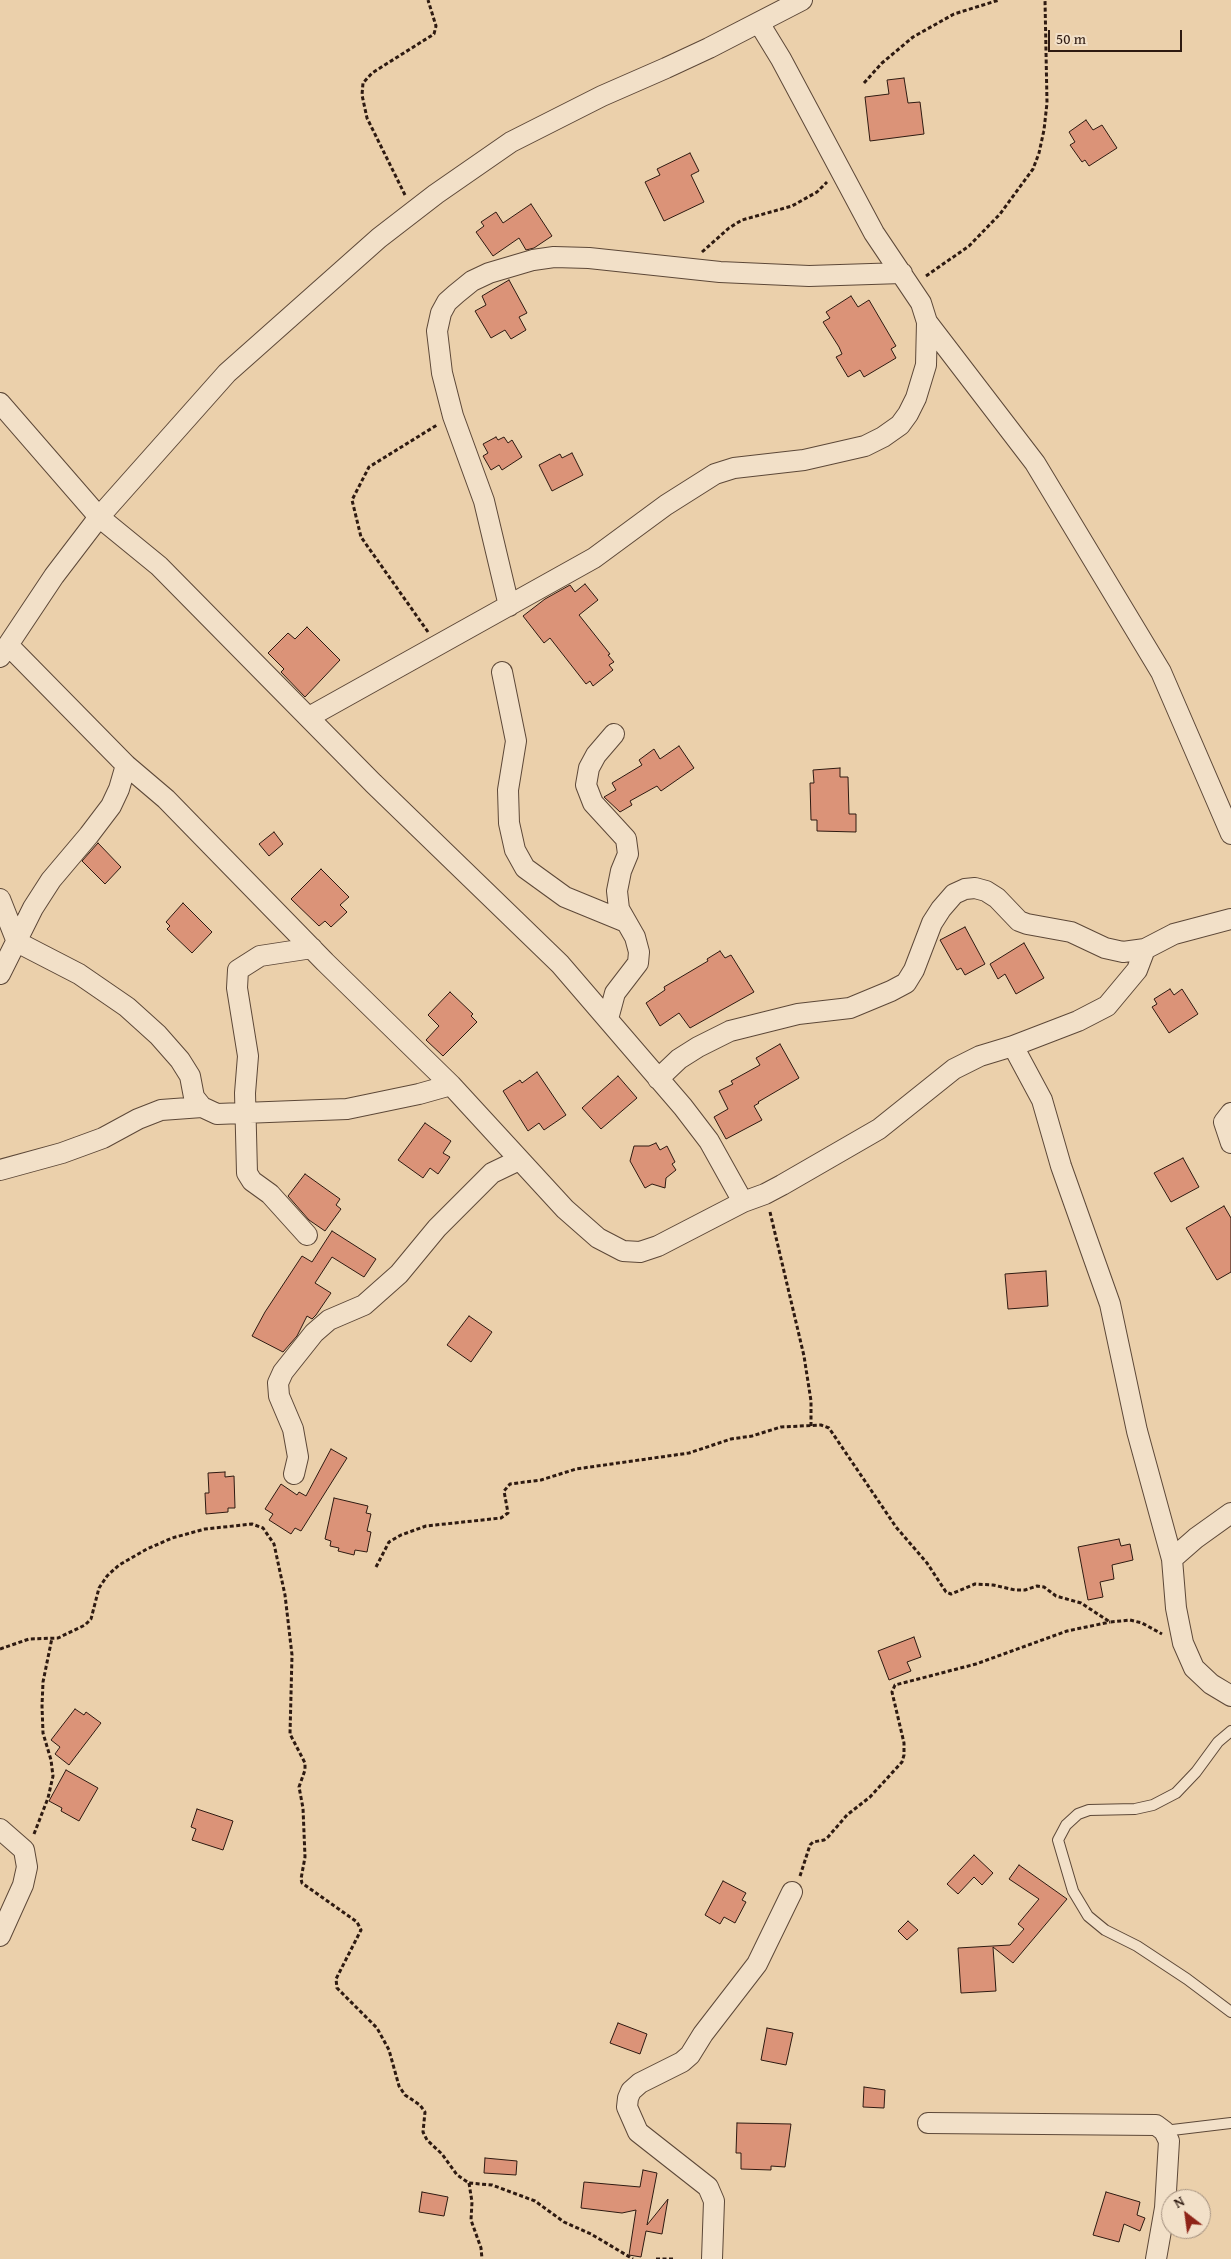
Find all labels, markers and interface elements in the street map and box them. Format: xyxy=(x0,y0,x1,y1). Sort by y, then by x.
scale bar xyxy=(1051,20,1185,52)
text: 50 m xyxy=(1056,28,1086,49)
north arrow xyxy=(1161,2189,1211,2239)
text: N xyxy=(1170,2191,1188,2213)

